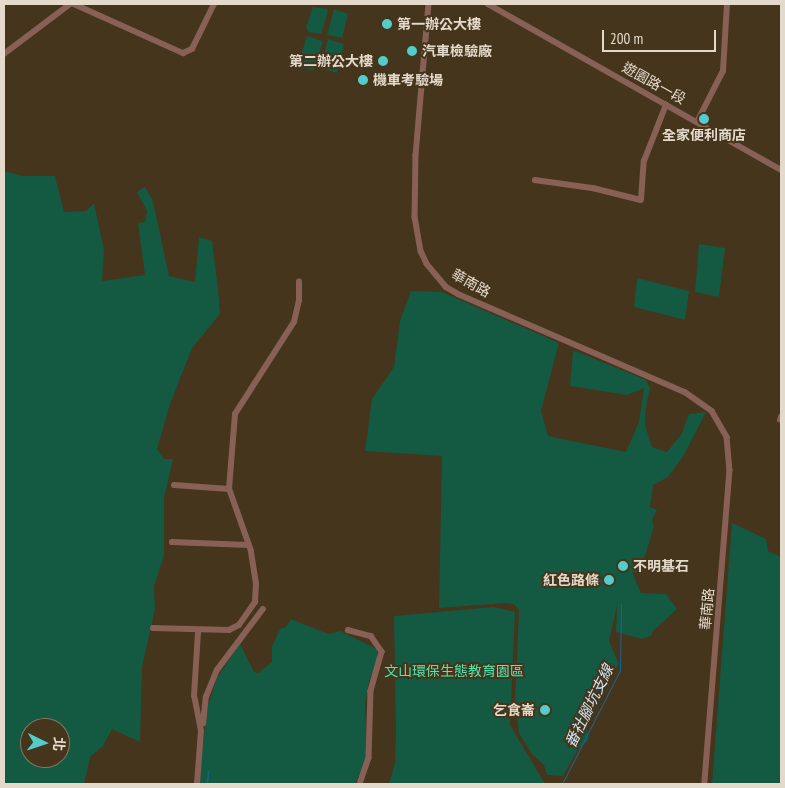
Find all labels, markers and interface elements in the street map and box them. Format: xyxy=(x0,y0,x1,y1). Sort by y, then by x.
place label: 第一辦公大樓 xyxy=(397,16,481,32)
marker: 第一辦公大樓 xyxy=(381,18,393,30)
scale bar xyxy=(605,20,719,52)
text: 200 m xyxy=(610,29,643,48)
place label: 汽車檢驗廠 xyxy=(422,43,492,59)
marker: 汽車檢驗廠 xyxy=(406,45,418,57)
place label: 第二辦公大樓 xyxy=(289,53,373,69)
marker: 第二辦公大樓 xyxy=(377,55,389,67)
street label: 遊園路一段 xyxy=(619,59,689,107)
place label: 機車考驗場 xyxy=(373,72,443,88)
marker: 機車考驗場 xyxy=(357,74,369,86)
marker: 全家便利商店 xyxy=(698,113,710,125)
place label: 全家便利商店 xyxy=(662,127,746,143)
street label: 華南路 xyxy=(449,265,493,301)
place label: 不明基石 xyxy=(633,558,689,574)
marker: 不明基石 xyxy=(617,560,629,572)
place label: 紅色路條 xyxy=(543,572,599,588)
marker: 紅色路條 xyxy=(603,574,615,586)
street label: 華南路 xyxy=(697,587,717,631)
water label: 番社腳坑支線 xyxy=(561,662,617,750)
park label: 文山環保生態教育園區 xyxy=(384,663,524,679)
place label: 乞食崙 xyxy=(493,702,535,718)
marker: 乞食崙 xyxy=(539,704,551,716)
north arrow xyxy=(20,718,70,768)
text: 北 xyxy=(49,736,68,752)

